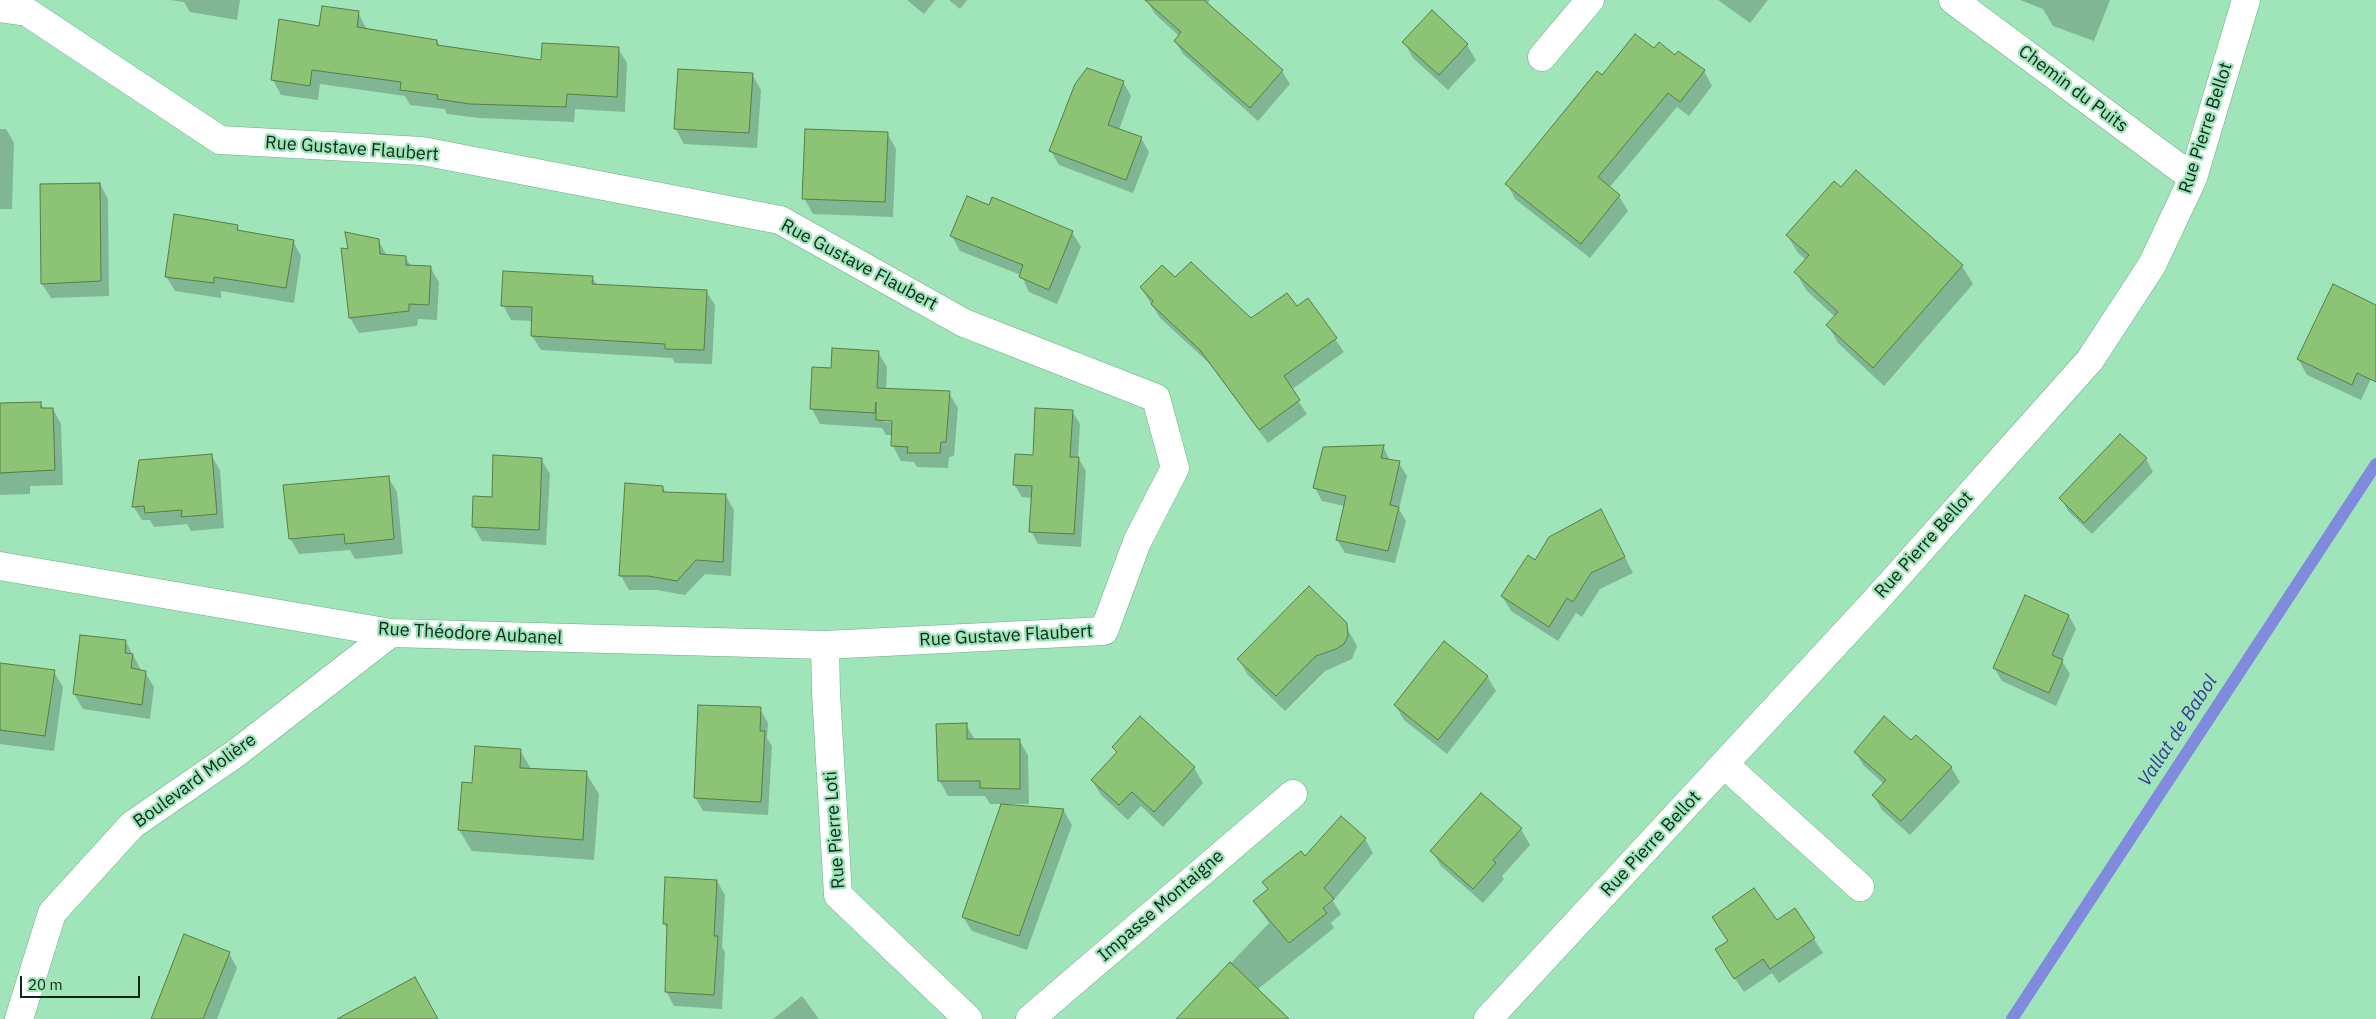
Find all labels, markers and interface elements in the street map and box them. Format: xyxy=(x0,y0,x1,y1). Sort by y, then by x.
street label: Chemin du Puits xyxy=(2014,41,2132,137)
street label: Rue Pierre Bellot xyxy=(2175,60,2237,196)
street label: Rue Gustave Flaubert xyxy=(264,132,440,166)
street label: Rue Gustave Flaubert xyxy=(777,215,941,315)
street label: Rue Pierre Bellot xyxy=(1870,487,1978,603)
street label: Rue Théodore Aubanel xyxy=(377,618,563,650)
street label: Rue Gustave Flaubert xyxy=(919,621,1093,651)
water label: Vallat de Babol xyxy=(2134,671,2222,791)
street label: Boulevard Molière xyxy=(129,729,261,833)
street label: Rue Pierre Loti xyxy=(820,770,850,890)
street label: Rue Pierre Bellot xyxy=(1597,787,1705,901)
street label: Impasse Montaigne xyxy=(1094,846,1228,966)
scale bar xyxy=(22,966,142,998)
text: 20 m xyxy=(28,975,63,994)

